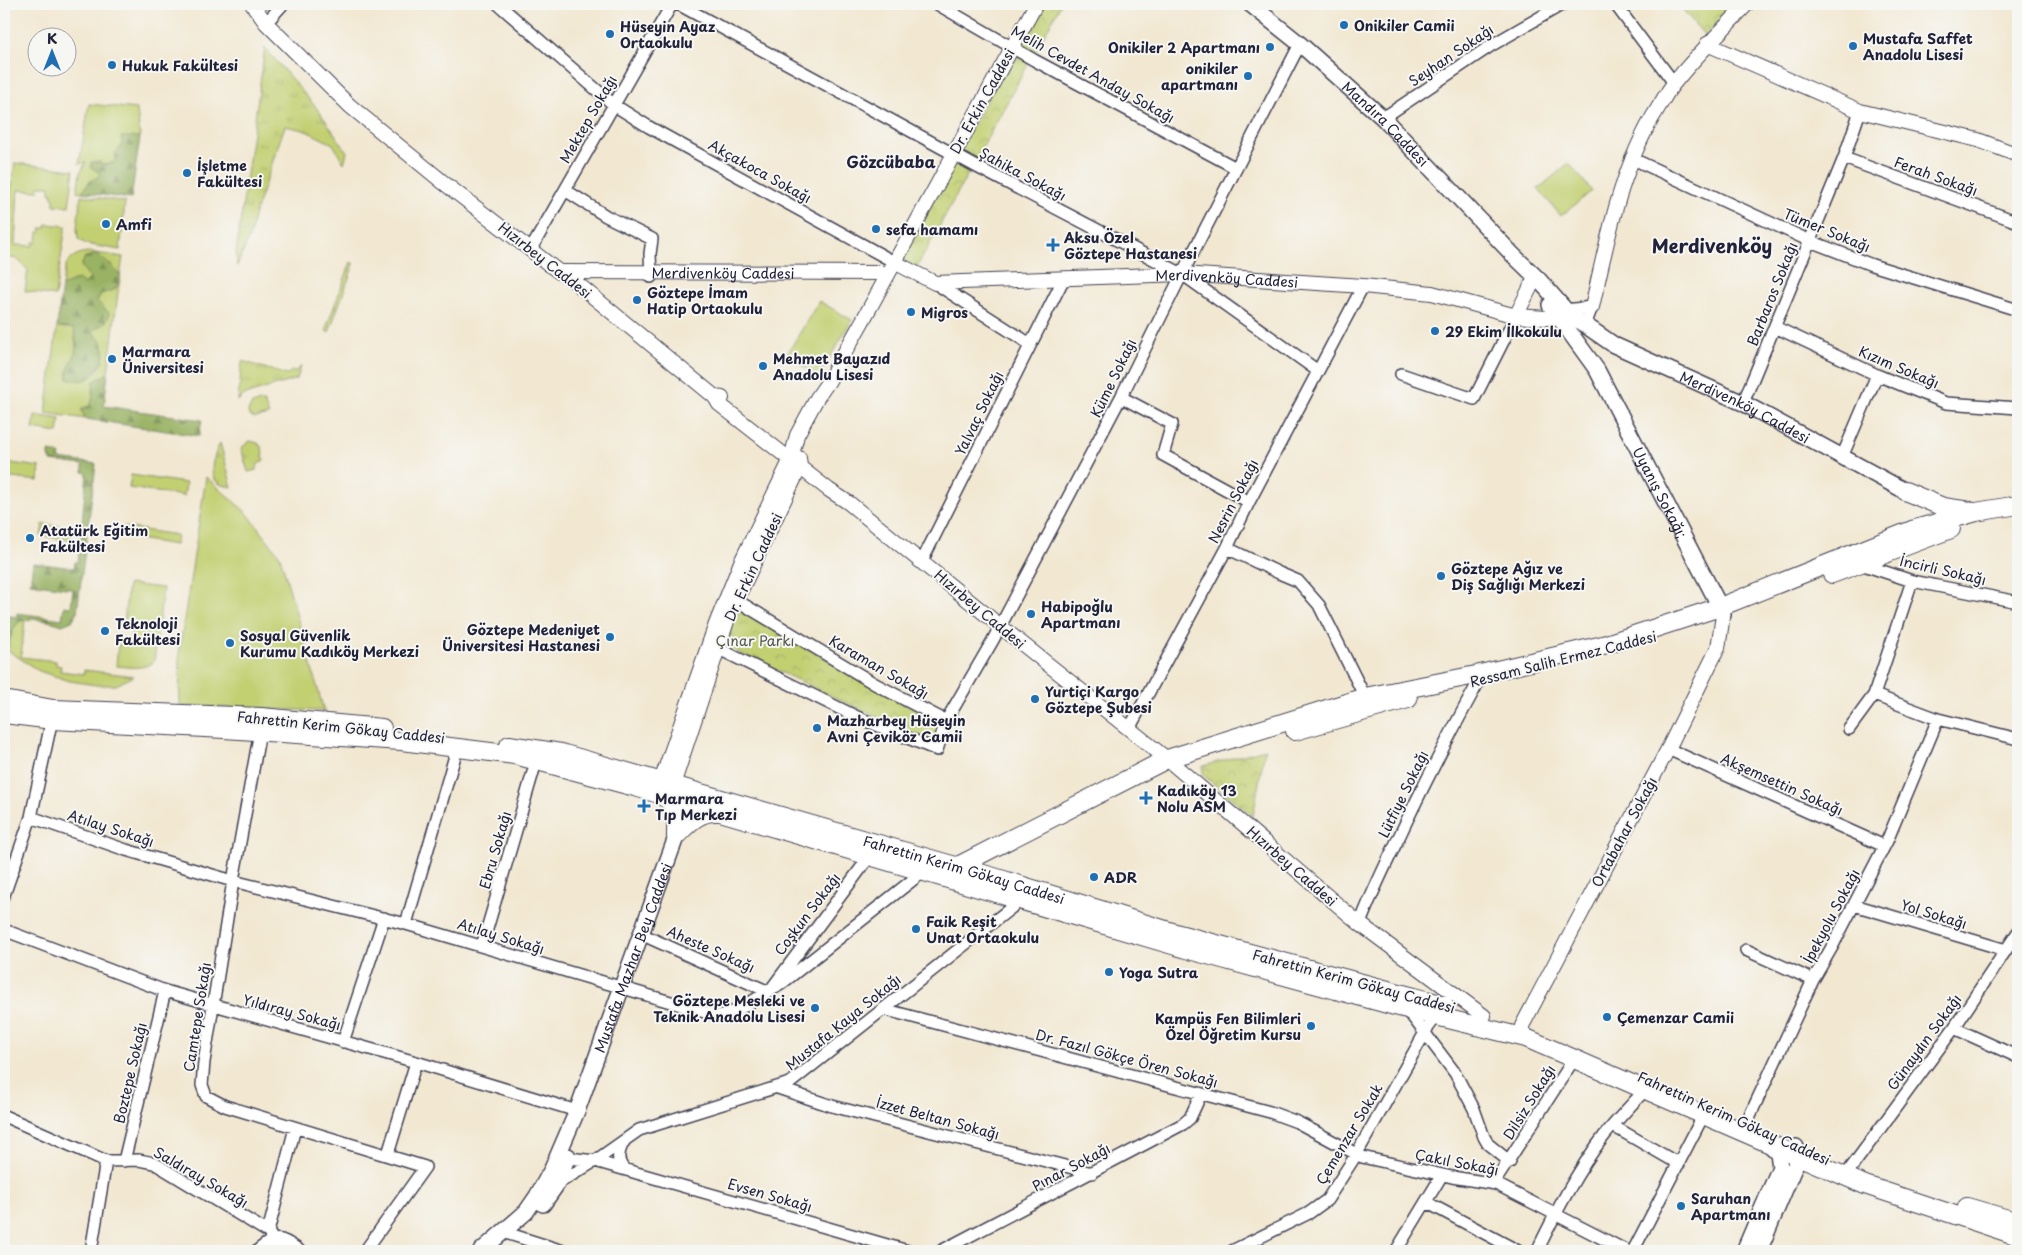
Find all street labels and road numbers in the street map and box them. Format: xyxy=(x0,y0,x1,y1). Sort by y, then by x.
street label: Seyhan Sokağı xyxy=(1404,19,1498,91)
street label: Melih Cevdet Anday Sokağı xyxy=(1007,20,1179,128)
street label: Dr. Erkin Caddesi xyxy=(944,45,1020,157)
street label: Mektep Sokağı xyxy=(554,71,622,167)
street label: Mandıra Caddesi xyxy=(1338,76,1434,171)
street label: Akçakoca Sokağı xyxy=(705,134,815,208)
street label: Şahika Sokağı xyxy=(976,142,1070,206)
street label: Ferah Sokağı xyxy=(1891,151,1981,201)
street label: Tümer Sokağı xyxy=(1780,203,1874,257)
street label: Hızırbey Caddesi xyxy=(494,217,596,303)
street label: Barbaros Sokağı xyxy=(1742,239,1802,349)
street label: Merdivenköy Caddesi xyxy=(651,262,795,283)
street label: Merdivenköy Caddesi xyxy=(1155,263,1299,292)
street label: Küme Sokağı xyxy=(1085,335,1141,421)
street label: Kızım Sokağı xyxy=(1855,341,1943,393)
street label: Merdivenköy Caddesi xyxy=(1677,366,1814,448)
street label: Yalvaç Sokağı xyxy=(949,367,1009,459)
street label: Uyanış Sokağı; xyxy=(1628,443,1693,542)
street label: Nesrin Sokağı xyxy=(1203,455,1263,547)
street label: Dr. Erkin Caddesi xyxy=(719,509,787,625)
street label: İncirli Sokağı xyxy=(1898,550,1988,590)
street label: Hızırbey Caddesi xyxy=(930,565,1030,654)
street label: Ressam Salih Ermez Caddesi xyxy=(1467,626,1659,692)
street label: Karaman Sokağı xyxy=(825,630,933,704)
street label: Fahrettin Kerim Gökay Caddesi xyxy=(236,706,446,748)
street label: Lütfiye Sokağı xyxy=(1373,747,1433,841)
street label: Akşemsettin Sokağı xyxy=(1718,748,1846,820)
street label: Ortabahar Sokağı xyxy=(1586,773,1662,891)
street label: Atılay Sokağı xyxy=(65,804,157,852)
street label: Ebru Sokağı xyxy=(474,808,516,892)
street label: Hızırbey Caddesi xyxy=(1242,821,1342,911)
street label: Fahrettin Kerim Gökay Caddesi xyxy=(861,830,1068,909)
street label: Mustafa Mazhar Bey Caddesi xyxy=(588,860,676,1056)
street label: İpekyolu Sokağı xyxy=(1797,865,1865,967)
street label: Coşkun Sokağı xyxy=(769,868,845,960)
street label: Yol Sokağı xyxy=(1898,894,1970,934)
street label: Atılay Sokağı xyxy=(455,913,547,959)
street label: Aheste Sokağı xyxy=(664,920,758,978)
street label: Fahrettin Kerim Gökay Caddesi xyxy=(1250,944,1458,1018)
street label: Camtepe Sokağı xyxy=(178,961,216,1073)
street label: Mustafa Kaya Sokağı xyxy=(781,969,905,1075)
street label: Yıldıray Sokağı xyxy=(241,989,343,1035)
street label: Günaydın Sokağı xyxy=(1882,990,1966,1094)
street label: Boztepe Sokağı xyxy=(108,1020,152,1126)
street label: Dr. Fazıl Gökçe Ören Sokağı xyxy=(1034,1024,1220,1092)
street label: Dilsiz Sokağı xyxy=(1498,1060,1560,1144)
street label: Fahrettin Kerim Gökay Caddesi xyxy=(1634,1066,1834,1170)
street label: Çemenzar Sokak xyxy=(1310,1079,1388,1189)
street label: İzzet Beltan Sokağı xyxy=(874,1091,1002,1145)
street label: Pınar Sokağı xyxy=(1028,1138,1114,1196)
street label: Saldıray Sokağı xyxy=(150,1141,252,1213)
street label: Çakıl Sokağı xyxy=(1413,1144,1501,1180)
street label: Evsen Sokağı xyxy=(725,1173,815,1217)

